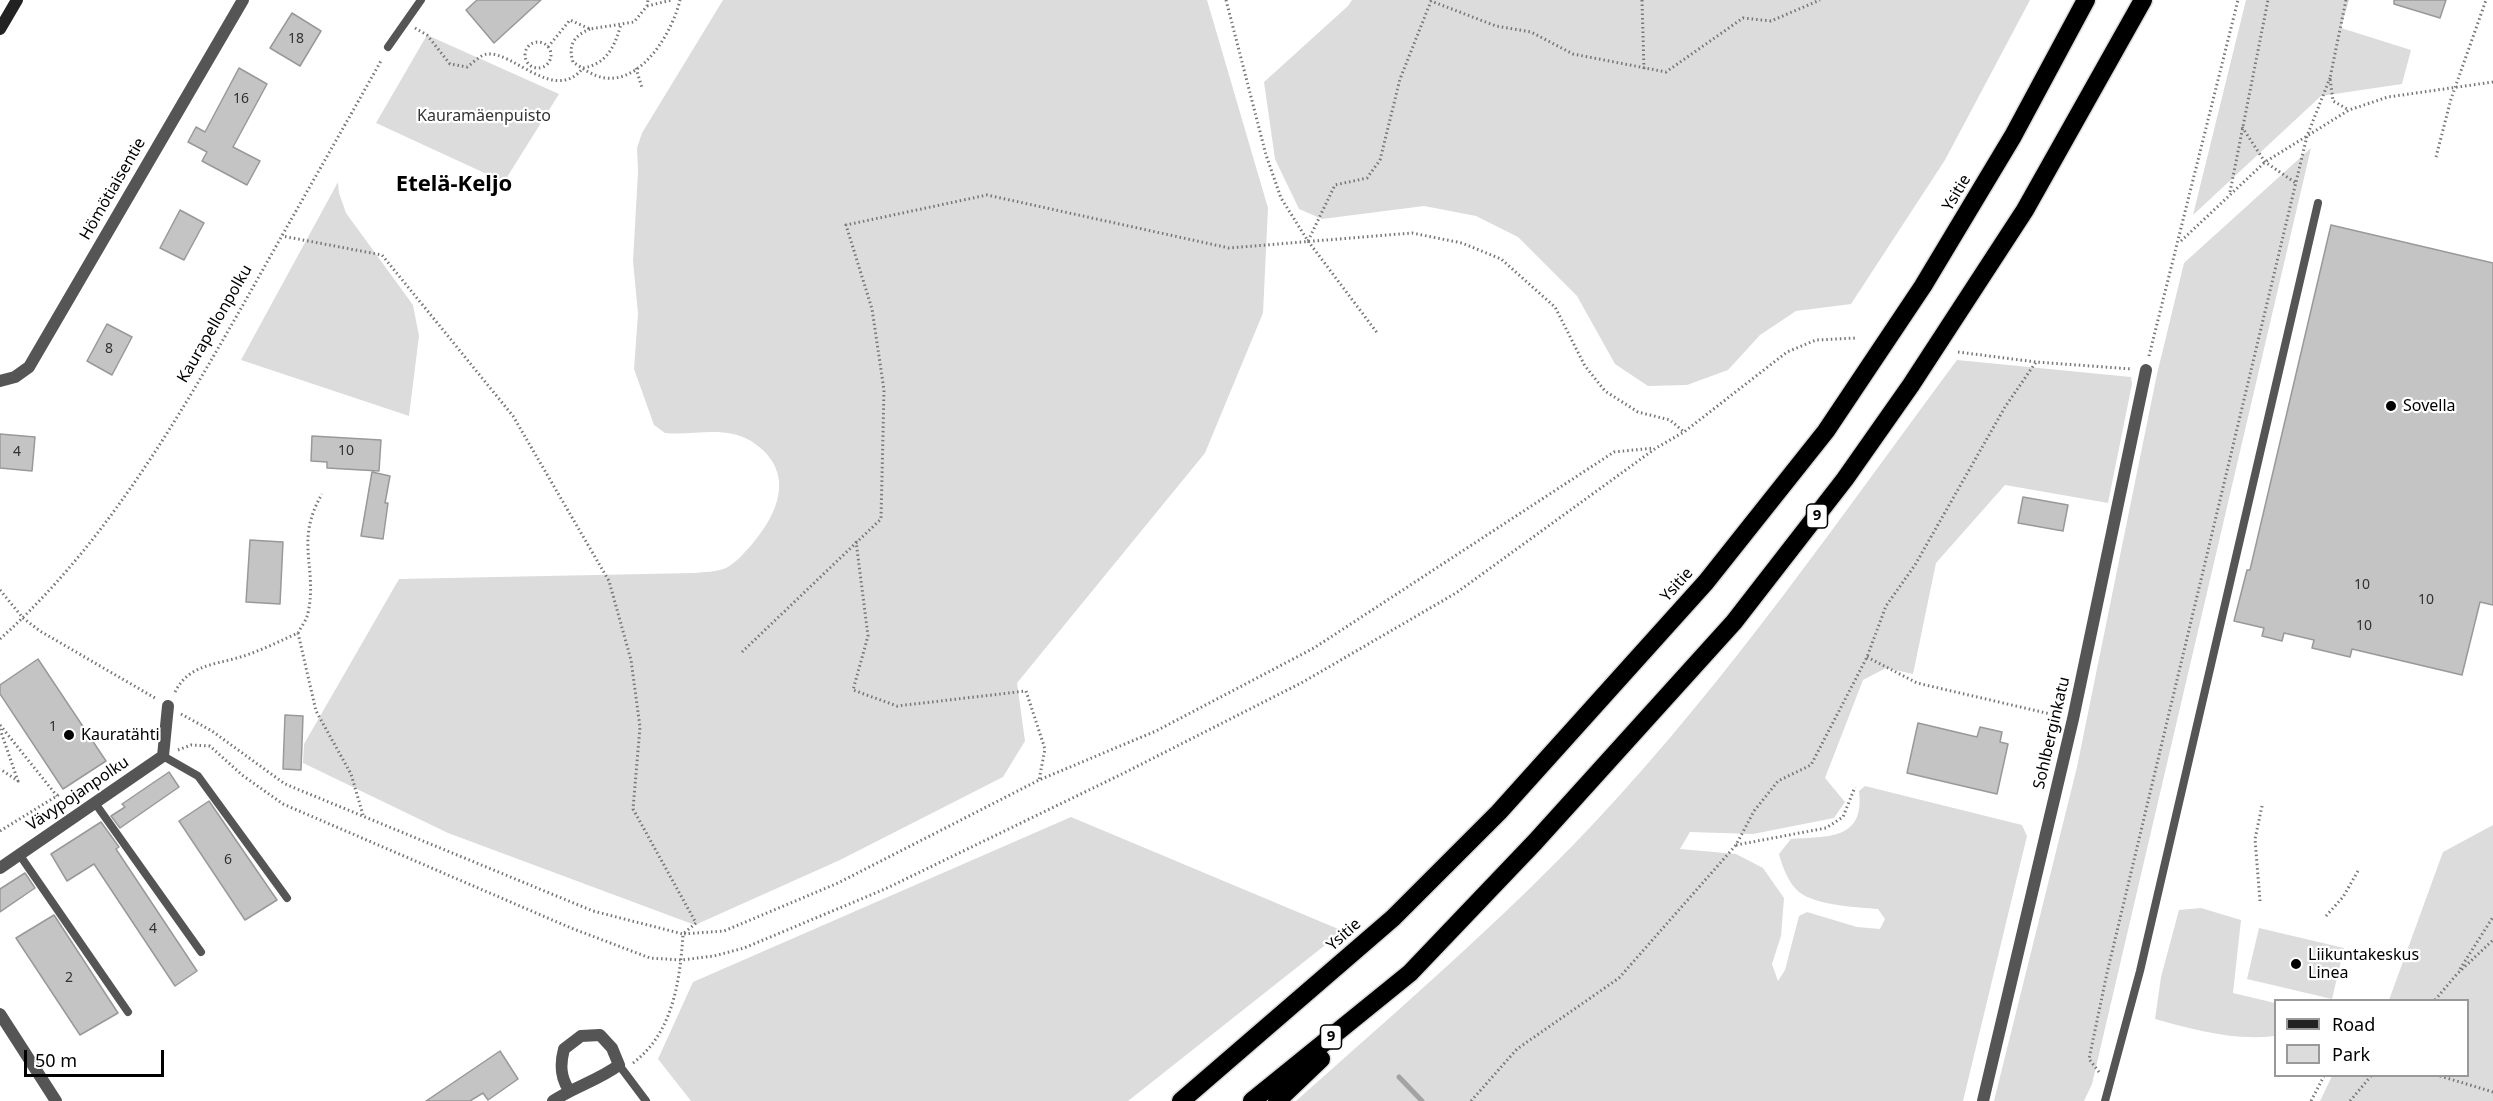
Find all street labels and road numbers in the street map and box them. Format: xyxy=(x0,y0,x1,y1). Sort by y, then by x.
street label: Hömötiaisentie xyxy=(76,135,150,243)
street label: Ysitie xyxy=(1939,171,1975,215)
street label: Kaurapellonpolku xyxy=(173,262,257,386)
road number: 9 xyxy=(1806,504,1828,528)
street label: Ysitie xyxy=(1657,564,1697,606)
street label: Sohlberginkatu xyxy=(2030,675,2074,791)
street label: Vävypojanpolku xyxy=(23,753,133,835)
street label: Ysitie xyxy=(1323,915,1365,955)
road number: 9 xyxy=(1320,1025,1342,1049)

